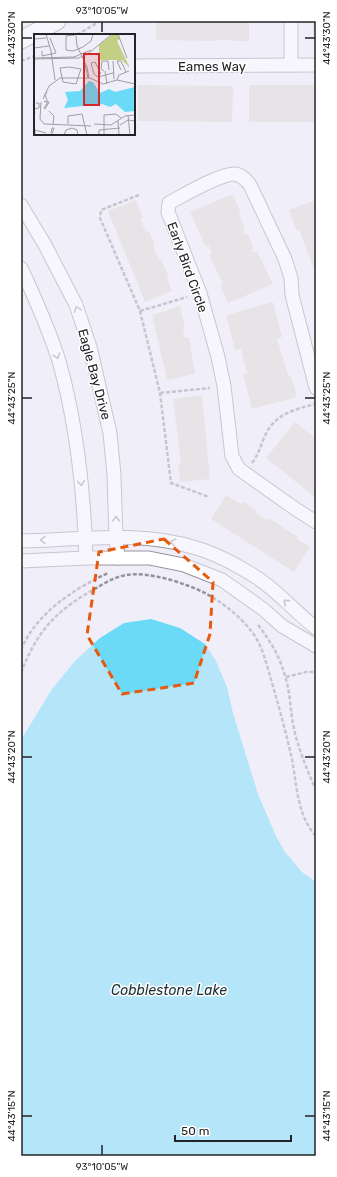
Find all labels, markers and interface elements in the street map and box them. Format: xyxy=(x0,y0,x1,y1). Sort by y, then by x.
text: 93°10'05"W xyxy=(76,5,128,17)
text: 44°43'30"N xyxy=(6,11,18,65)
text: 44°43'30"N xyxy=(321,11,333,65)
inset map xyxy=(34,34,135,135)
street label: Eames Way xyxy=(178,59,246,74)
street label: Early Bird Circle xyxy=(164,220,211,314)
one-way arrow xyxy=(74,306,82,313)
street label: Eagle Bay Drive xyxy=(74,327,114,421)
one-way arrow xyxy=(52,352,60,359)
text: 44°43'25"N xyxy=(6,372,18,424)
text: 44°43'25"N xyxy=(321,372,333,424)
one-way arrow xyxy=(76,480,85,486)
one-way arrow xyxy=(111,516,120,522)
one-way arrow xyxy=(40,536,46,544)
one-way arrow xyxy=(170,539,176,547)
one-way arrow xyxy=(284,600,291,607)
text: 44°43'20"N xyxy=(6,730,18,784)
text: 44°43'20"N xyxy=(321,730,333,784)
water label: Cobblestone Lake xyxy=(111,982,227,999)
text: 44°43'15"N xyxy=(6,1090,18,1142)
text: 44°43'15"N xyxy=(321,1090,333,1142)
scale bar xyxy=(175,1117,291,1143)
text: 50 m xyxy=(181,1124,209,1138)
text: 93°10'05"W xyxy=(76,1161,128,1173)

